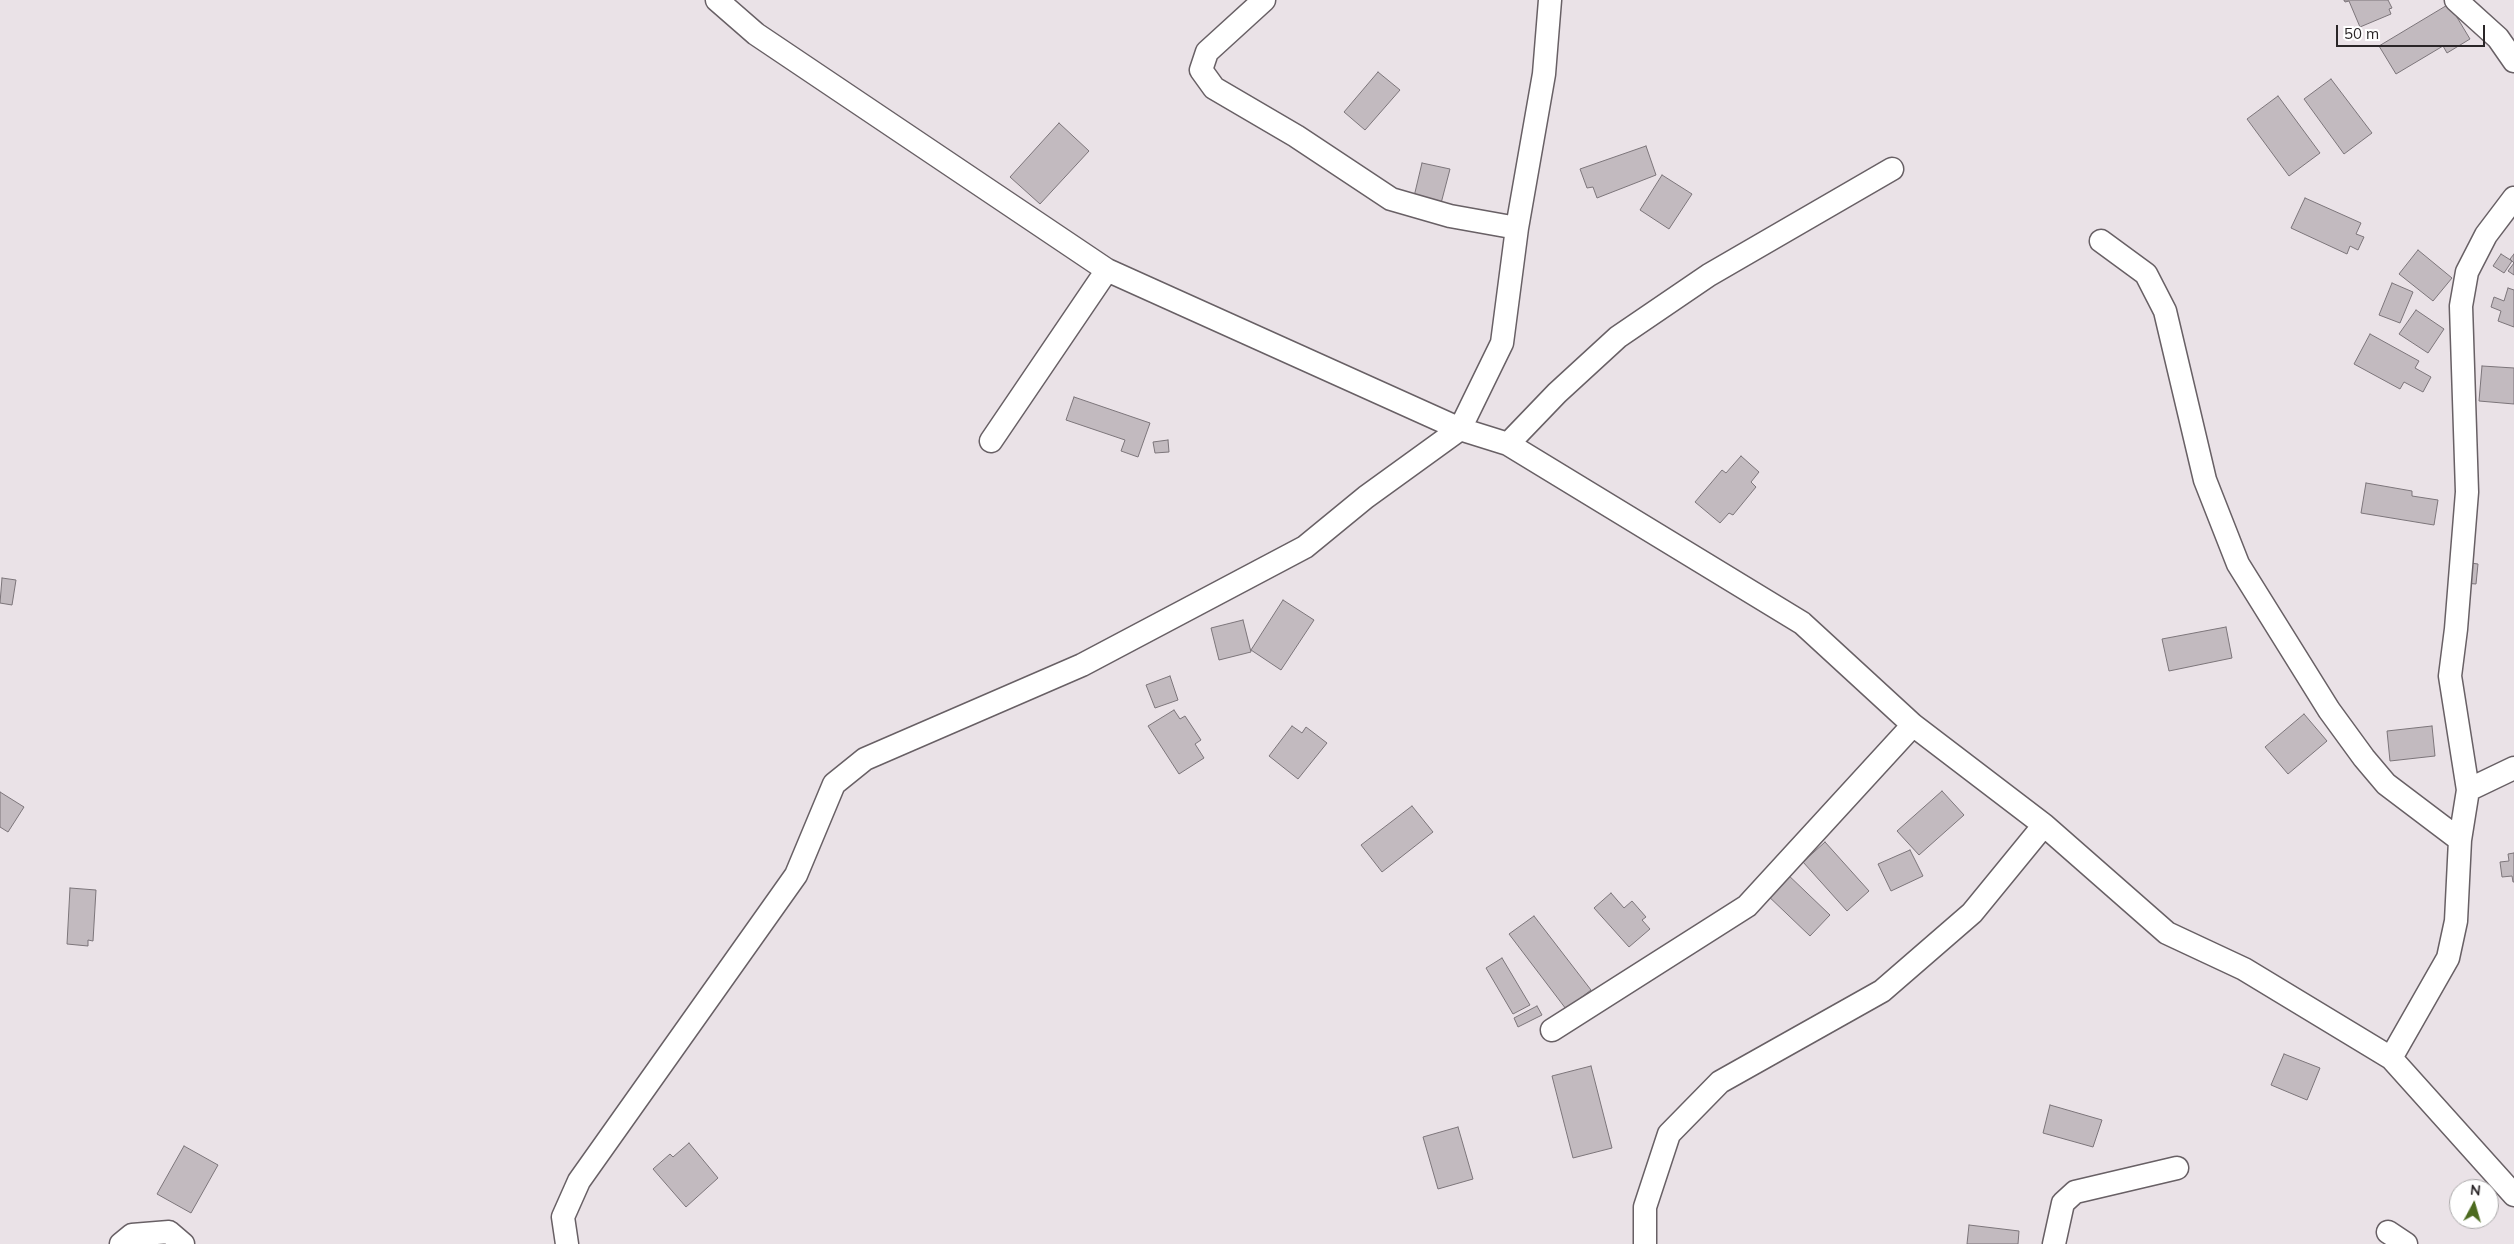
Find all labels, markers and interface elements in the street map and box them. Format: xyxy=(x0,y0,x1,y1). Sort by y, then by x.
scale bar xyxy=(2339,15,2488,47)
text: 50 m xyxy=(2344,24,2379,43)
north arrow xyxy=(2449,1179,2499,1229)
text: N xyxy=(2469,1181,2482,1200)

